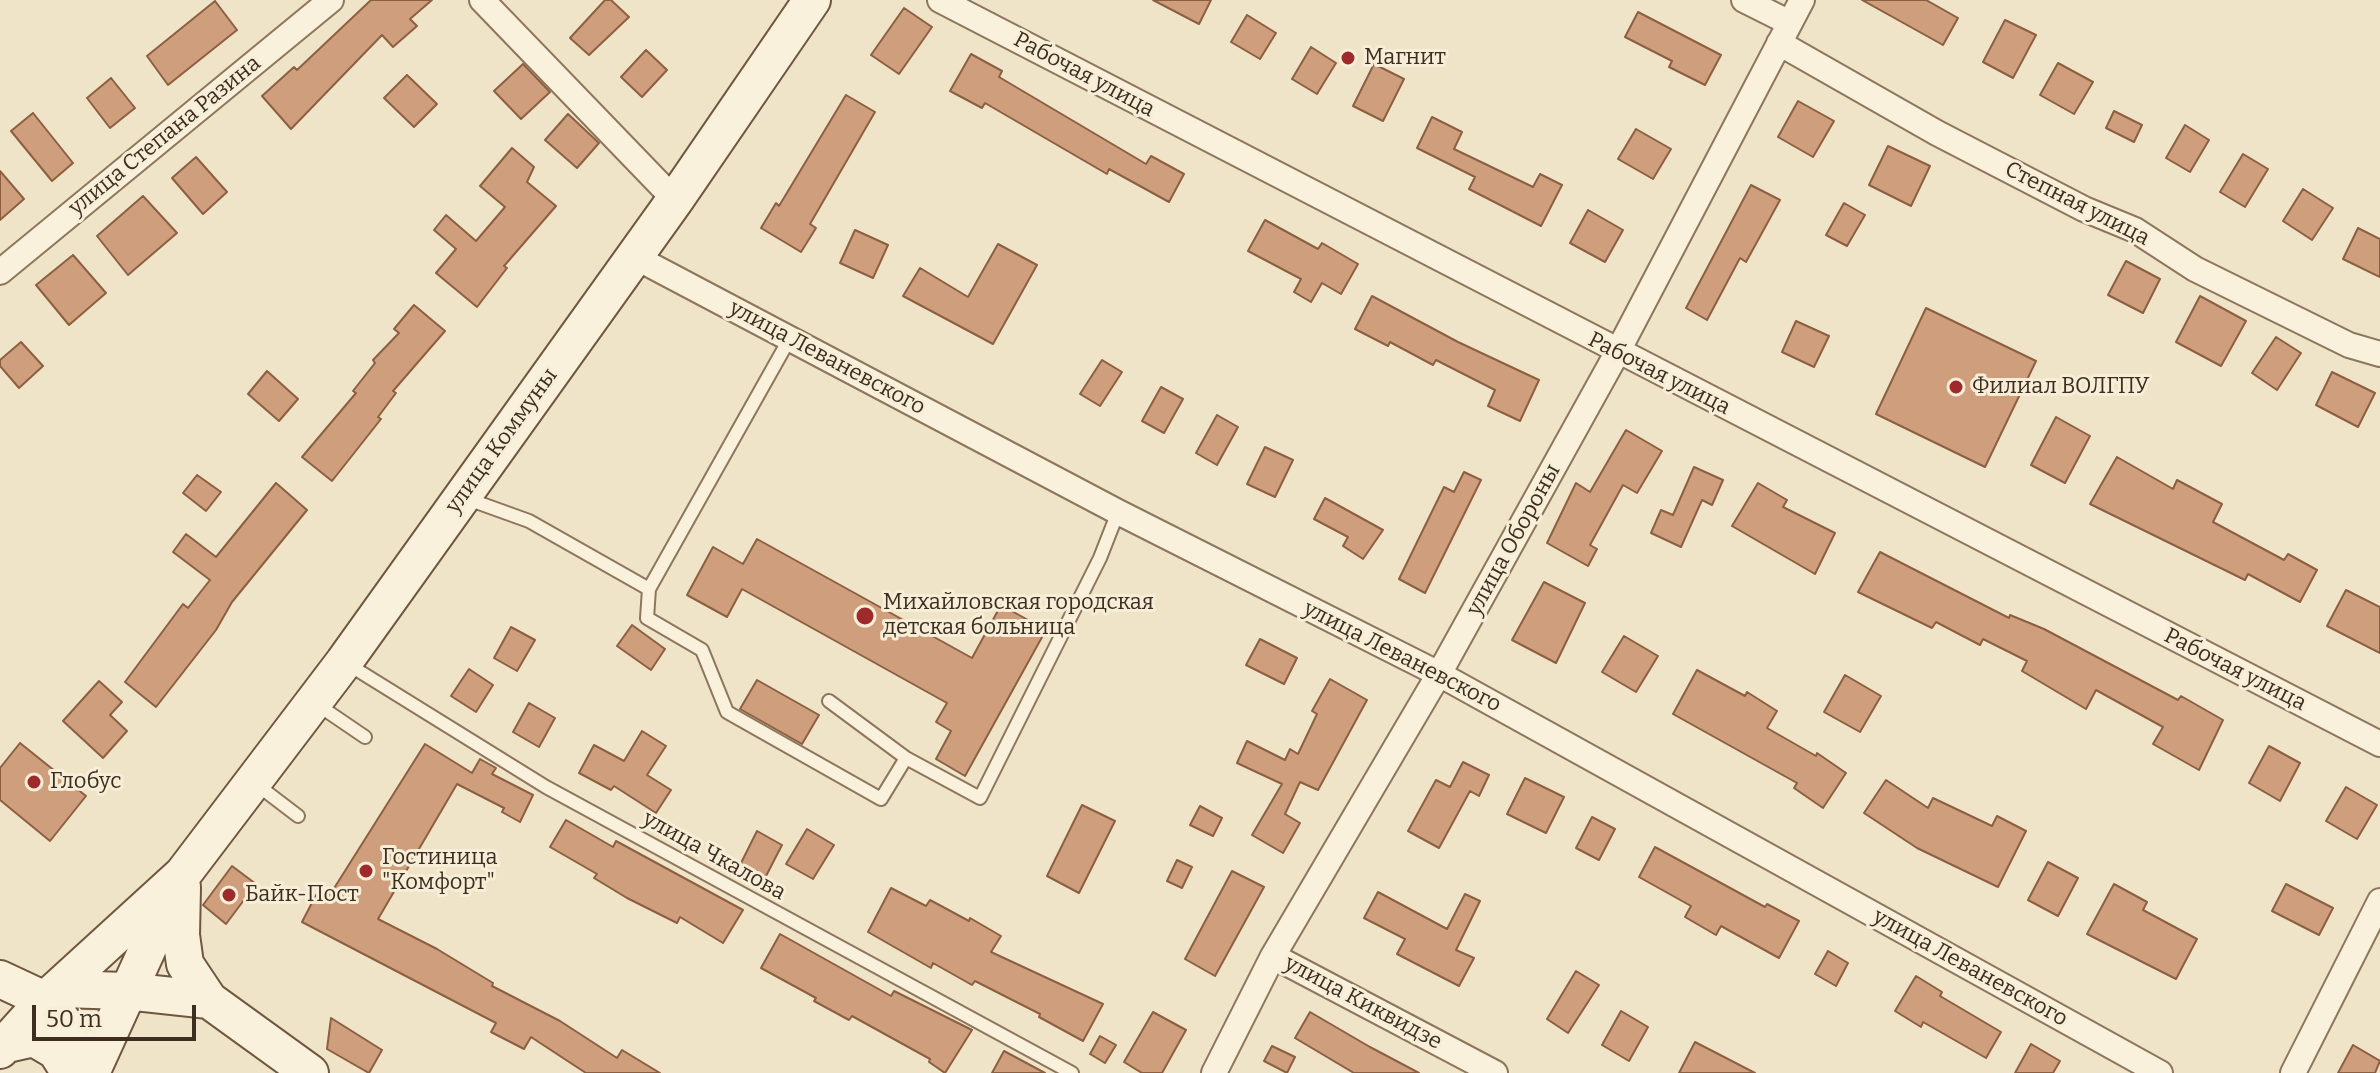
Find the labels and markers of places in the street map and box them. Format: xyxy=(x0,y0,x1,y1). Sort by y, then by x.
place label: Магнит xyxy=(1364,45,1446,71)
marker: Магнит xyxy=(1339,49,1357,67)
place label: Филиал ВОЛГПУ xyxy=(1972,374,2149,400)
marker: Филиал ВОЛГПУ xyxy=(1947,378,1965,396)
place label: Михайловская городская детская больница xyxy=(883,590,1154,642)
marker: Михайловская городская детская больница xyxy=(854,605,876,627)
place label: Глобус xyxy=(50,769,121,795)
marker: Глобус xyxy=(25,773,43,791)
place label: Гостиница "Комфорт" xyxy=(382,845,497,896)
marker: Гостиница "Комфорт" xyxy=(357,862,375,880)
place label: Байк-Пост xyxy=(245,882,359,908)
marker: Байк-Пост xyxy=(220,886,238,904)

